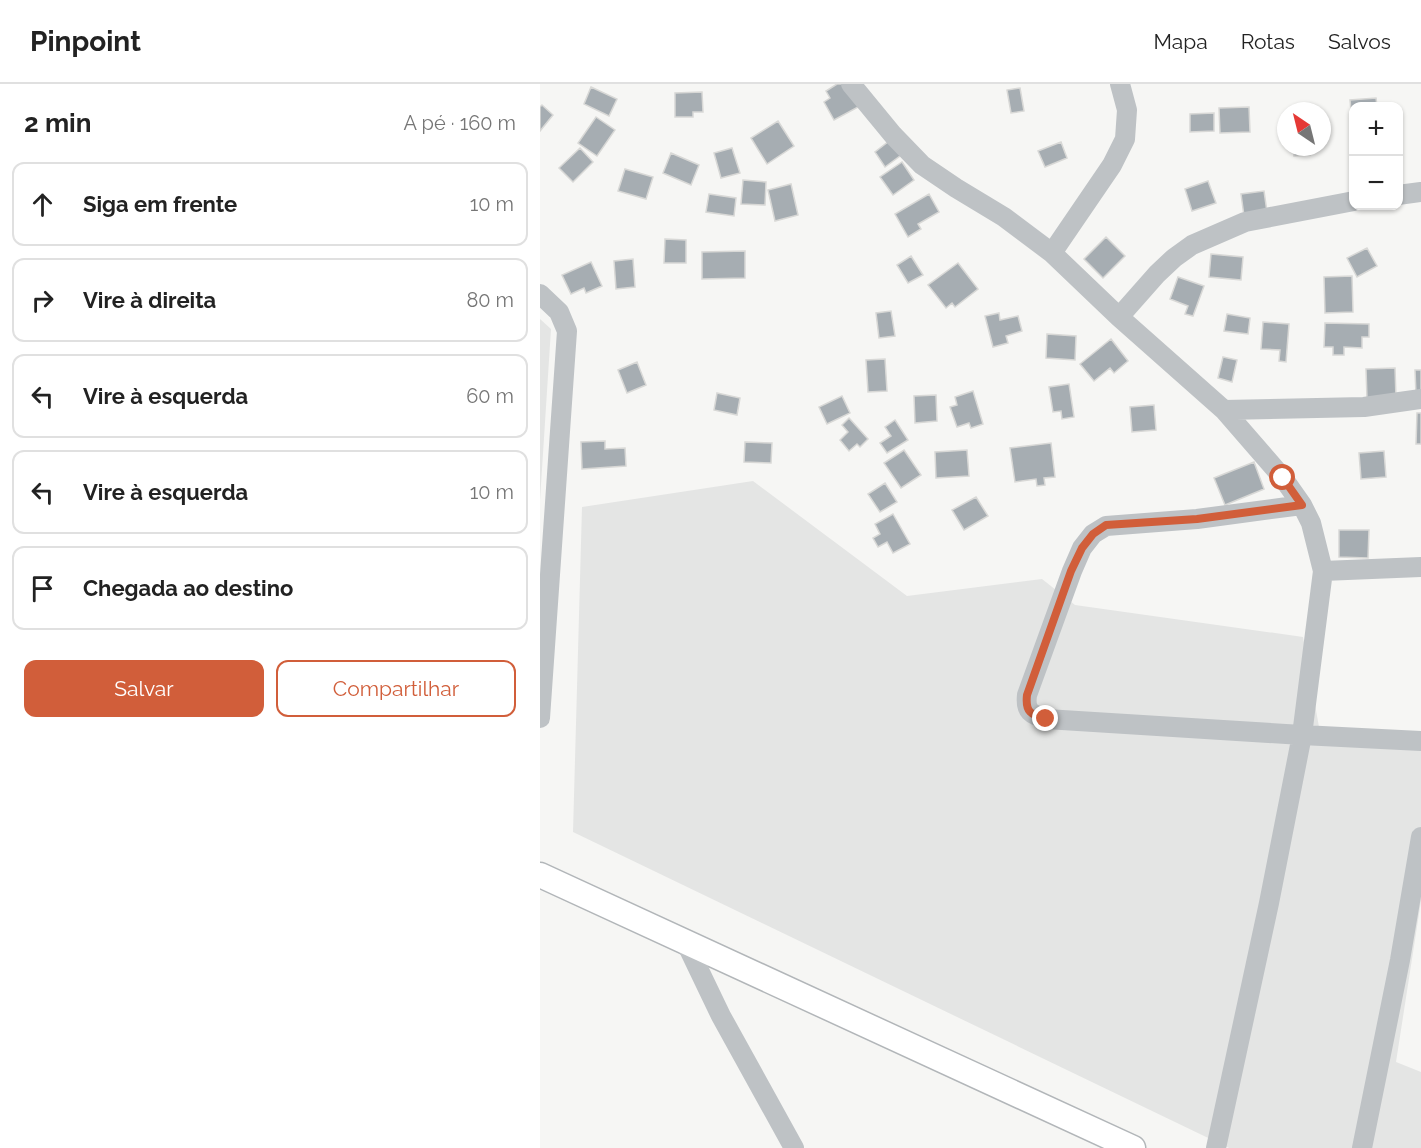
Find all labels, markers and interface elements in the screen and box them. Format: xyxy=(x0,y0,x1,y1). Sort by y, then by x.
text: Pinpoint xyxy=(30,25,141,58)
text: Mapa xyxy=(1154,29,1208,54)
text: Rotas xyxy=(1241,29,1295,54)
text: Salvos xyxy=(1328,29,1391,54)
north arrow xyxy=(1277,102,1331,156)
map controls xyxy=(1349,102,1403,210)
button: + xyxy=(1349,102,1403,156)
text: 2 min xyxy=(24,108,91,138)
text: A pé · 160 m xyxy=(404,111,516,135)
button: − xyxy=(1349,156,1403,210)
icon: ahead xyxy=(26,188,59,221)
text: Siga em frente xyxy=(83,191,237,217)
text: 10 m xyxy=(470,192,514,216)
icon: right xyxy=(26,284,59,317)
text: Vire à direita xyxy=(83,287,216,313)
text: 80 m xyxy=(466,288,514,312)
icon: left xyxy=(26,380,59,413)
text: Vire à esquerda xyxy=(83,383,248,409)
text: 60 m xyxy=(466,384,514,408)
route start xyxy=(1269,464,1295,490)
icon: left xyxy=(26,476,59,509)
text: Vire à esquerda xyxy=(83,479,248,505)
text: 10 m xyxy=(470,480,514,504)
icon: arrive xyxy=(26,572,59,605)
text: Chegada ao destino xyxy=(83,575,293,601)
button: Salvar xyxy=(24,660,264,717)
button: Compartilhar xyxy=(276,660,516,717)
route end xyxy=(1032,705,1058,731)

